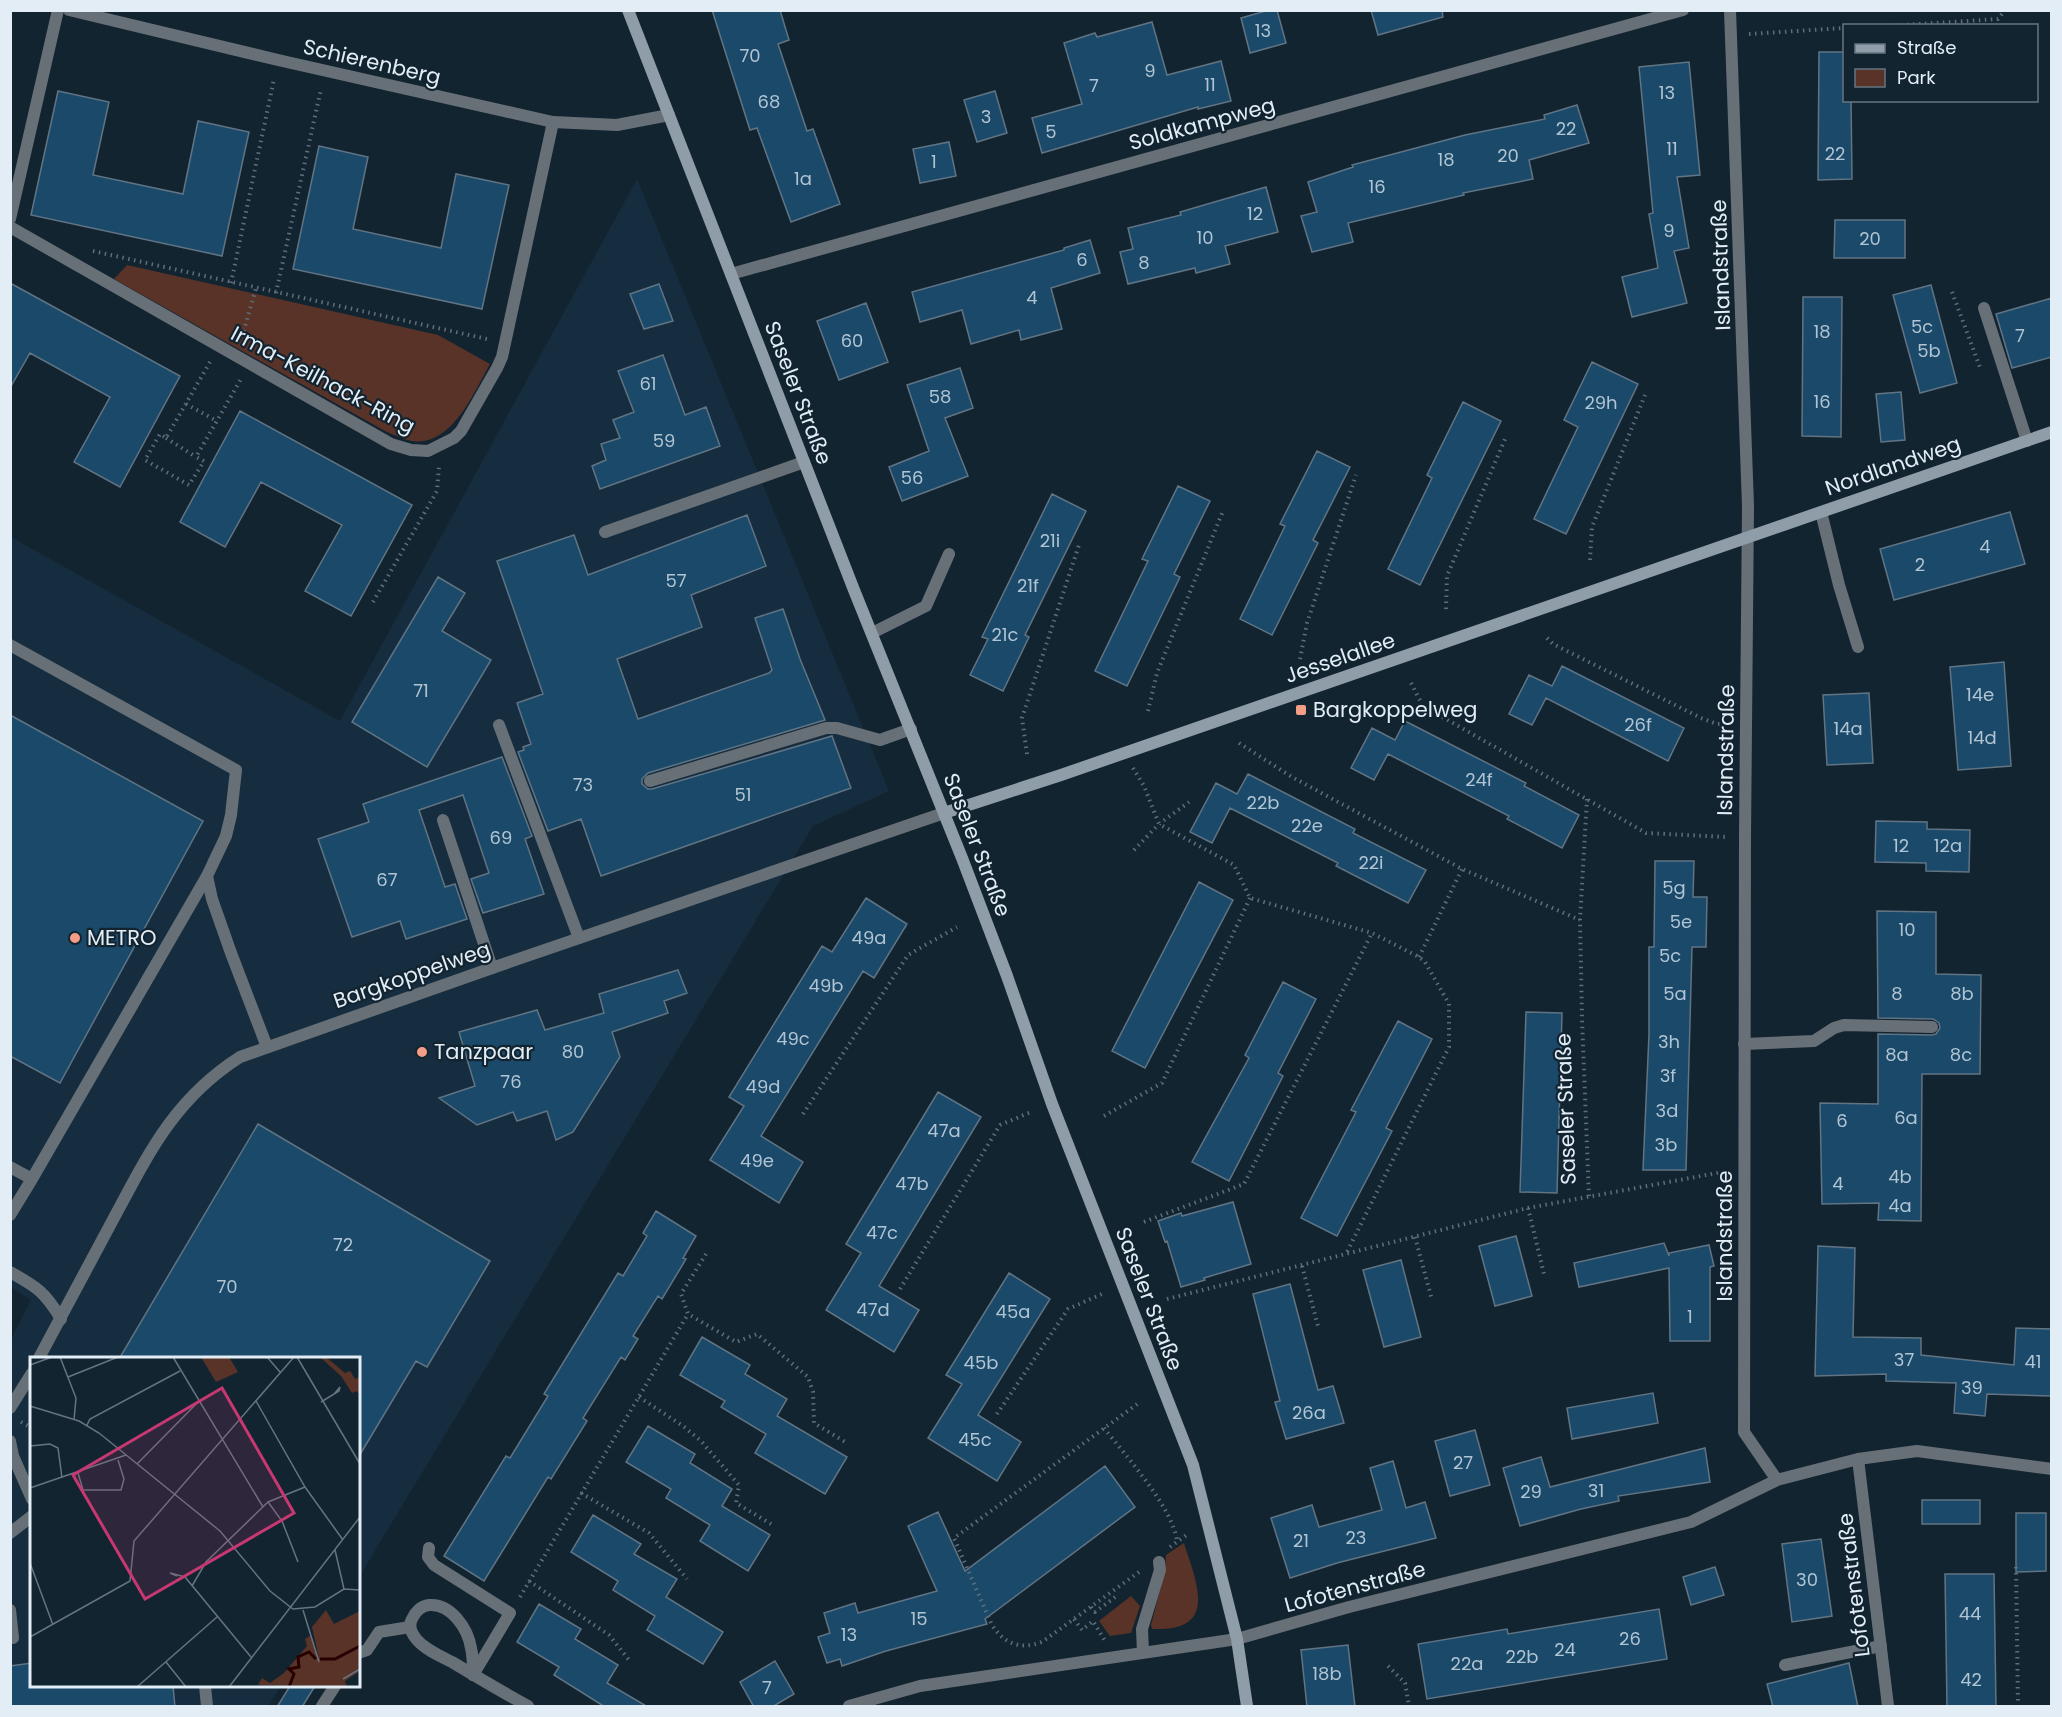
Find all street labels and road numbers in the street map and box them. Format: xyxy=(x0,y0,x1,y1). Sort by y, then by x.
street label: Schierenberg xyxy=(301,32,444,91)
street label: Soldkampweg xyxy=(1125,90,1278,157)
street label: Islandstraße xyxy=(1704,199,1737,331)
street label: Saseler Straße xyxy=(758,317,839,469)
street label: Irma-Keilhack-Ring xyxy=(226,319,420,440)
street label: Nordlandweg xyxy=(1821,429,1965,502)
street label: Jesselallee xyxy=(1281,625,1399,690)
street label: Islandstraße xyxy=(1710,684,1741,816)
street label: Saseler Straße xyxy=(937,769,1018,921)
street label: Bargkoppelweg xyxy=(329,934,494,1015)
street label: Saseler Straße xyxy=(1548,1033,1583,1185)
street label: Islandstraße xyxy=(1710,1170,1739,1302)
street label: Saseler Straße xyxy=(1109,1223,1190,1375)
street label: Lofotenstraße xyxy=(1830,1511,1877,1659)
street label: Lofotenstraße xyxy=(1281,1554,1429,1619)

